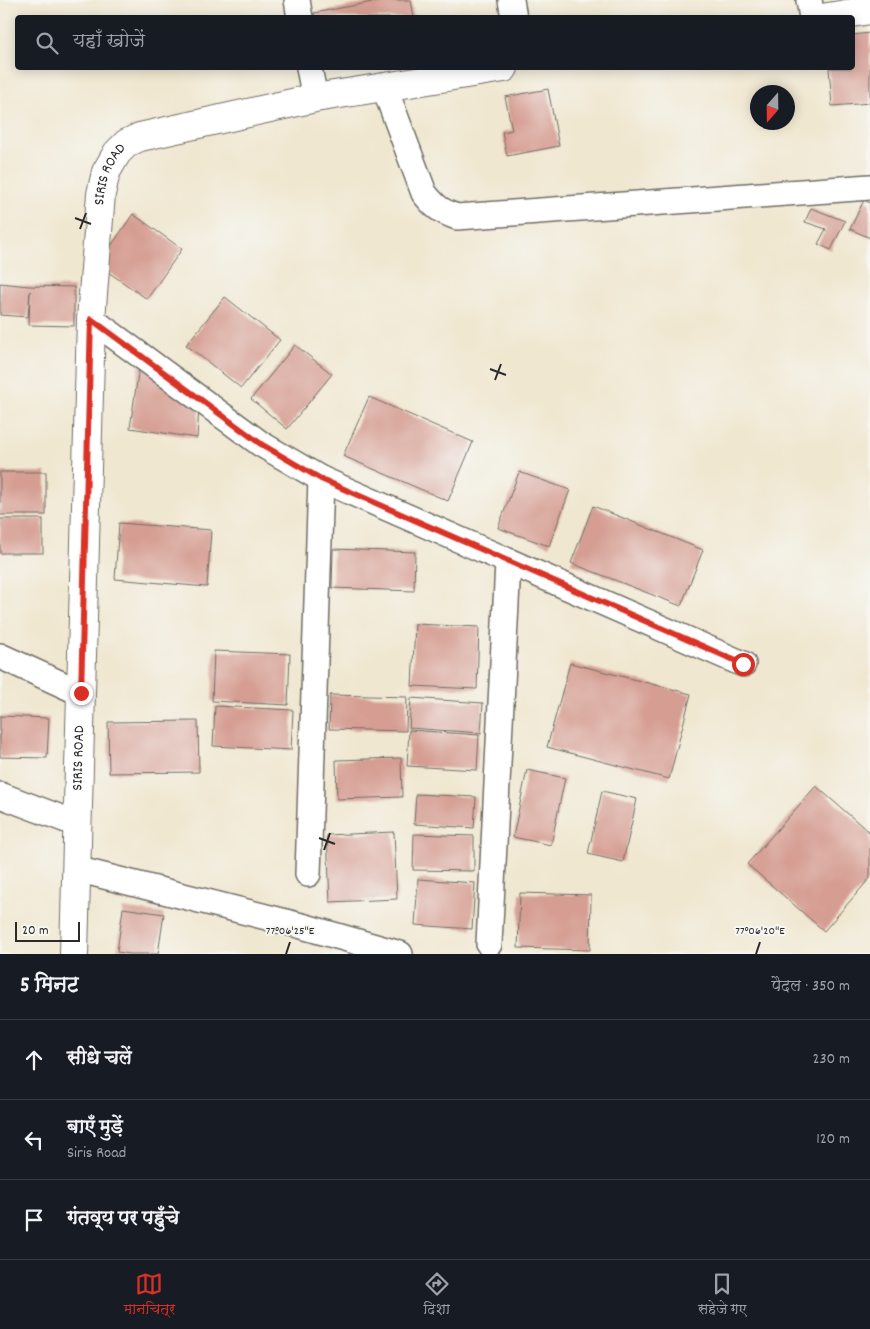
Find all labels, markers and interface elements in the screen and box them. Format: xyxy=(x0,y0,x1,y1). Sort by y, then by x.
search box xyxy=(15,15,855,70)
icon: search xyxy=(33,29,61,57)
text: यहाँ खोजें xyxy=(73,29,145,56)
north arrow xyxy=(750,85,795,130)
street label: SIRIS ROAD xyxy=(89,138,132,206)
route start xyxy=(732,653,755,676)
route end xyxy=(70,682,93,705)
street label: SIRIS ROAD xyxy=(67,725,91,791)
scale bar xyxy=(15,919,80,942)
text: 20 m xyxy=(22,921,49,941)
text: 77°06'25"E xyxy=(266,923,315,940)
text: 77°06'20"E xyxy=(735,923,785,940)
text: 5 मिनट xyxy=(20,972,79,1002)
text: पैदल · 350 m xyxy=(771,975,850,998)
icon: ahead xyxy=(20,1046,48,1074)
text: सीधे चलें xyxy=(67,1046,132,1073)
text: 230 m xyxy=(813,1048,850,1071)
text: बाएँ मुड़ें xyxy=(67,1115,123,1142)
icon: left xyxy=(20,1126,48,1154)
text: 120 m xyxy=(816,1128,850,1151)
text: Siris Road xyxy=(67,1142,126,1165)
icon: arrive xyxy=(20,1206,48,1234)
text: गंतव्य पर पहुँचे xyxy=(67,1206,179,1233)
tab: मानचित्र xyxy=(124,1270,175,1320)
tab: दिशा xyxy=(423,1270,451,1320)
tab: सहेजे गए xyxy=(698,1270,746,1320)

